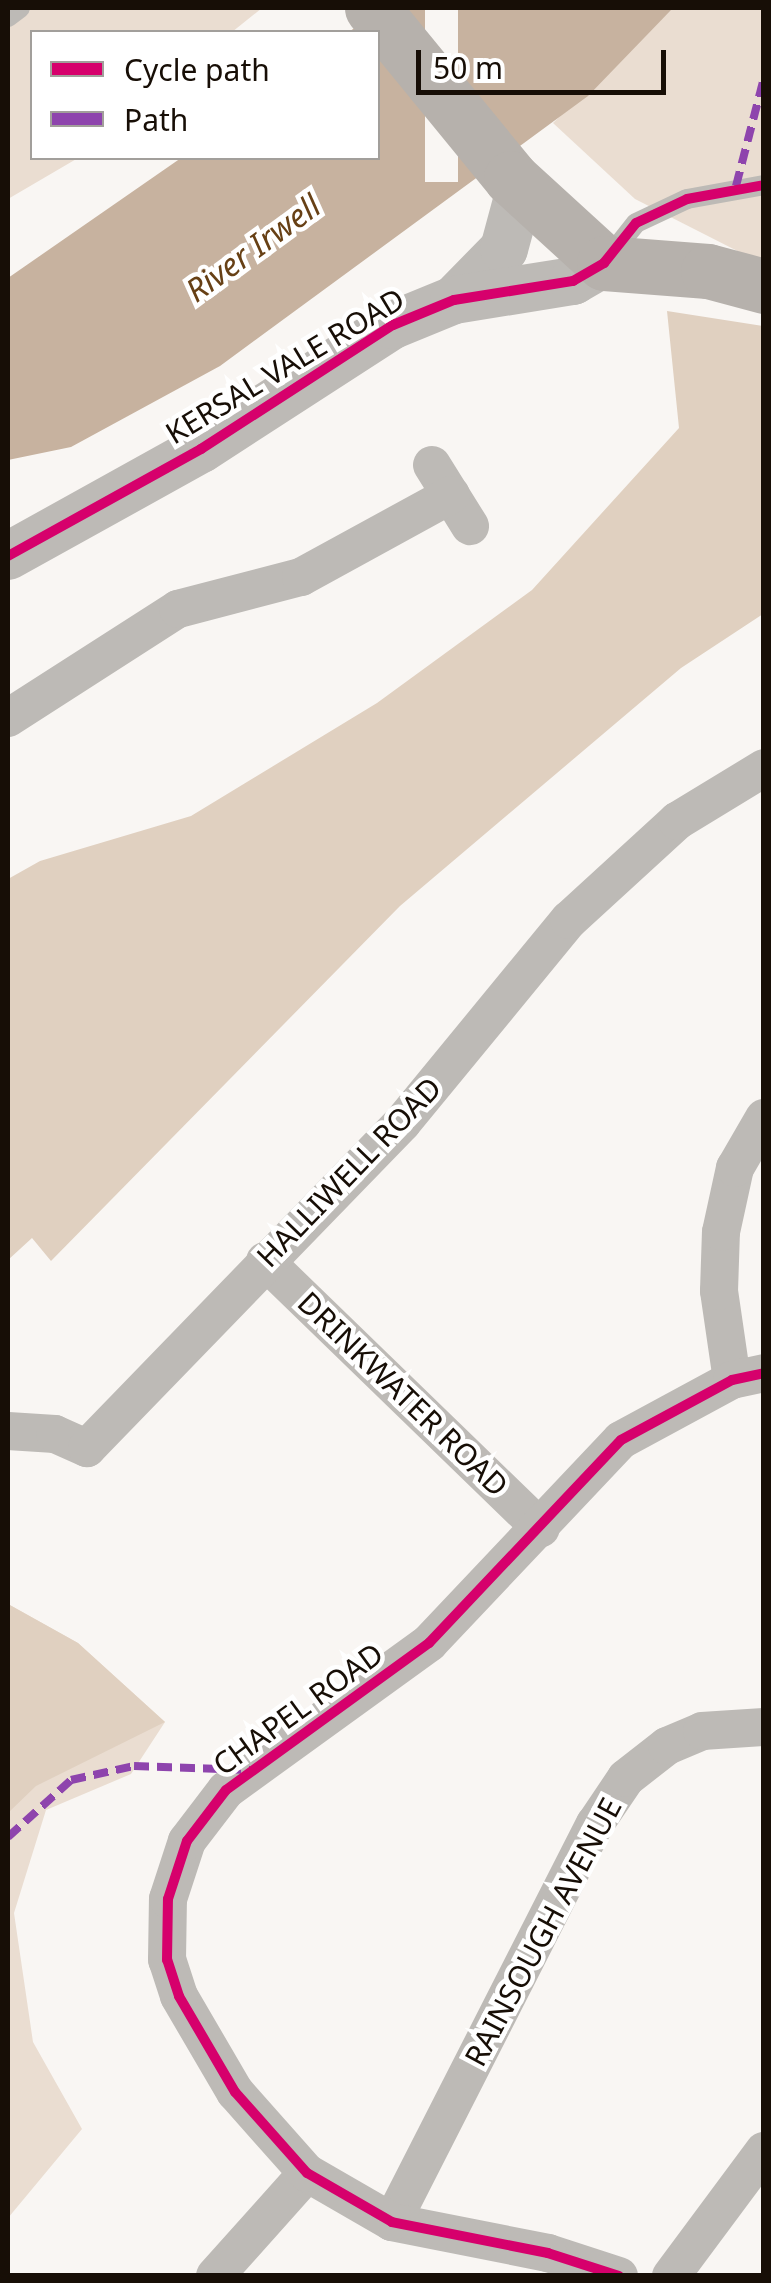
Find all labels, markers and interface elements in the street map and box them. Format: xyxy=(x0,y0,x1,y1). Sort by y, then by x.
legend xyxy=(30,30,380,160)
scale bar xyxy=(421,30,671,92)
text: 50 m xyxy=(433,47,503,88)
text: Cycle path xyxy=(124,49,270,90)
text: Path xyxy=(124,99,188,140)
water label: River Irwell xyxy=(178,186,328,310)
street label: KERSAL VALE ROAD xyxy=(159,281,411,451)
street label: HALLIWELL ROAD xyxy=(249,1070,449,1274)
street label: DRINKWATER ROAD xyxy=(290,1284,516,1504)
street label: CHAPEL ROAD xyxy=(206,1635,390,1783)
street label: RAINSOUGH AVENUE xyxy=(457,1792,629,2072)

